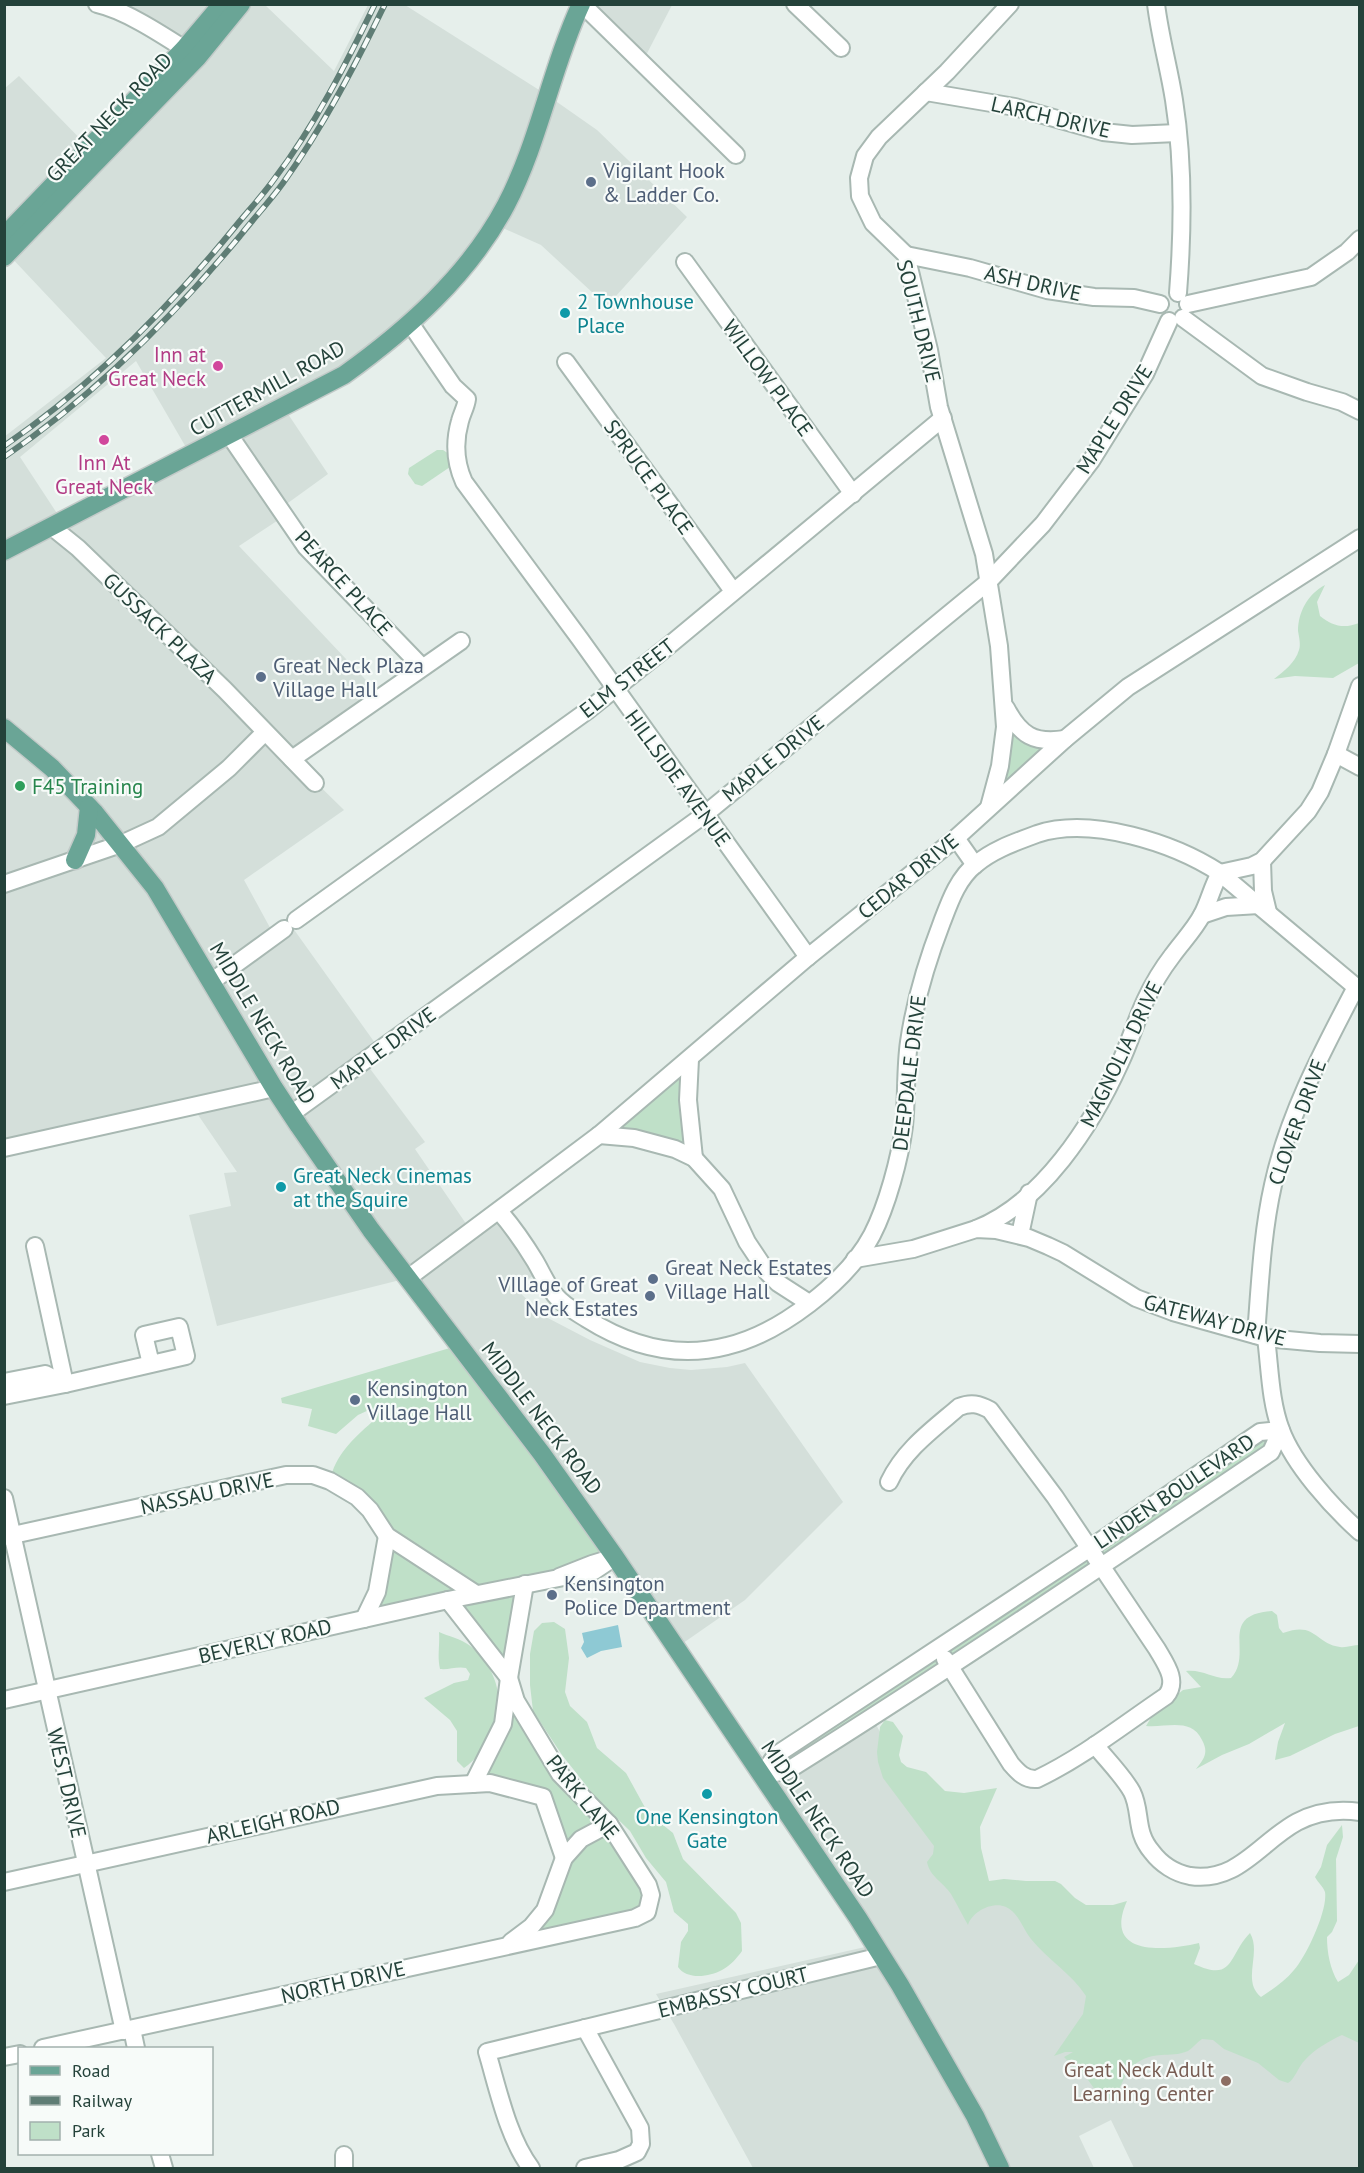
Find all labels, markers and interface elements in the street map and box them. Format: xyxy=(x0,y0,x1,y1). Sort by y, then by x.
street label: GREAT NECK ROAD xyxy=(40,46,178,188)
street label: LARCH DRIVE xyxy=(988,90,1114,144)
place label: Vigilant Hook & Ladder Co. xyxy=(602,157,725,208)
marker: Vigilant Hook & Ladder Co. xyxy=(584,175,598,189)
street label: SOUTH DRIVE xyxy=(891,257,947,385)
street label: ASH DRIVE xyxy=(982,259,1084,307)
place label: 2 Townhouse Place xyxy=(577,288,694,339)
marker: 2 Townhouse Place xyxy=(558,306,572,320)
street label: WILLOW PLACE xyxy=(717,314,819,442)
street label: CUTTERMILL ROAD xyxy=(184,334,350,442)
place label: Inn at Great Neck xyxy=(108,341,206,392)
marker: Inn at Great Neck xyxy=(211,359,225,373)
street label: MAPLE DRIVE xyxy=(1070,359,1158,479)
street label: SPRUCE PLACE xyxy=(598,414,700,540)
marker: Inn At Great Neck xyxy=(97,433,111,447)
place label: Inn At Great Neck xyxy=(55,449,153,500)
street label: PEARCE PLACE xyxy=(289,524,399,642)
street label: GUSSACK PLAZA xyxy=(97,567,223,690)
street label: ELM STREET xyxy=(574,632,680,724)
place label: Great Neck Plaza Village Hall xyxy=(272,652,424,703)
marker: Great Neck Plaza Village Hall xyxy=(254,670,268,684)
street label: HILLSIDE AVENUE xyxy=(619,704,737,852)
street label: MAPLE DRIVE xyxy=(716,709,830,807)
place label: F45 Training xyxy=(32,773,143,800)
marker: F45 Training xyxy=(13,779,27,793)
street label: CEDAR DRIVE xyxy=(852,827,964,925)
street label: MIDDLE NECK ROAD xyxy=(204,937,322,1109)
street label: MAGNOLIA DRIVE xyxy=(1074,977,1168,1131)
street label: DEEPDALE DRIVE xyxy=(886,994,932,1152)
street label: MAPLE DRIVE xyxy=(325,1001,441,1095)
street label: CLOVER DRIVE xyxy=(1262,1055,1332,1189)
place label: Great Neck Cinemas at the Squire xyxy=(293,1162,472,1213)
marker: Great Neck Cinemas at the Squire xyxy=(274,1180,288,1194)
place label: Great Neck Estates Village Hall xyxy=(664,1254,832,1305)
place label: VIllage of Great Neck Estates xyxy=(497,1271,638,1322)
marker: Great Neck Estates Village Hall xyxy=(646,1272,660,1286)
street label: GATEWAY DRIVE xyxy=(1141,1288,1289,1352)
marker: VIllage of Great Neck Estates xyxy=(643,1289,657,1303)
street label: MIDDLE NECK ROAD xyxy=(476,1336,608,1500)
place label: Kensington Village Hall xyxy=(366,1375,472,1426)
marker: Kensington Village Hall xyxy=(348,1393,362,1407)
street label: LINDEN BOULEVARD xyxy=(1089,1427,1259,1555)
street label: NASSAU DRIVE xyxy=(138,1466,276,1520)
place label: Kensington Police Department xyxy=(564,1570,731,1621)
marker: Kensington Police Department xyxy=(545,1588,559,1602)
street label: BEVERLY ROAD xyxy=(196,1613,334,1669)
street label: WEST DRIVE xyxy=(41,1726,93,1840)
street label: MIDDLE NECK ROAD xyxy=(755,1735,881,1903)
street label: PARK LANE xyxy=(541,1749,625,1845)
marker: One Kensington Gate xyxy=(700,1787,714,1801)
street label: ARLEIGH ROAD xyxy=(203,1792,343,1850)
place label: One Kensington Gate xyxy=(636,1803,778,1854)
street label: NORTH DRIVE xyxy=(278,1955,408,2009)
street label: EMBASSY COURT xyxy=(655,1960,811,2024)
legend xyxy=(18,2047,213,2155)
place label: Great Neck Adult Learning Center xyxy=(1064,2056,1214,2107)
text: Road xyxy=(72,2059,110,2082)
marker: Great Neck Adult Learning Center xyxy=(1219,2074,1233,2088)
text: Railway xyxy=(72,2089,133,2112)
text: Park xyxy=(72,2119,105,2142)

